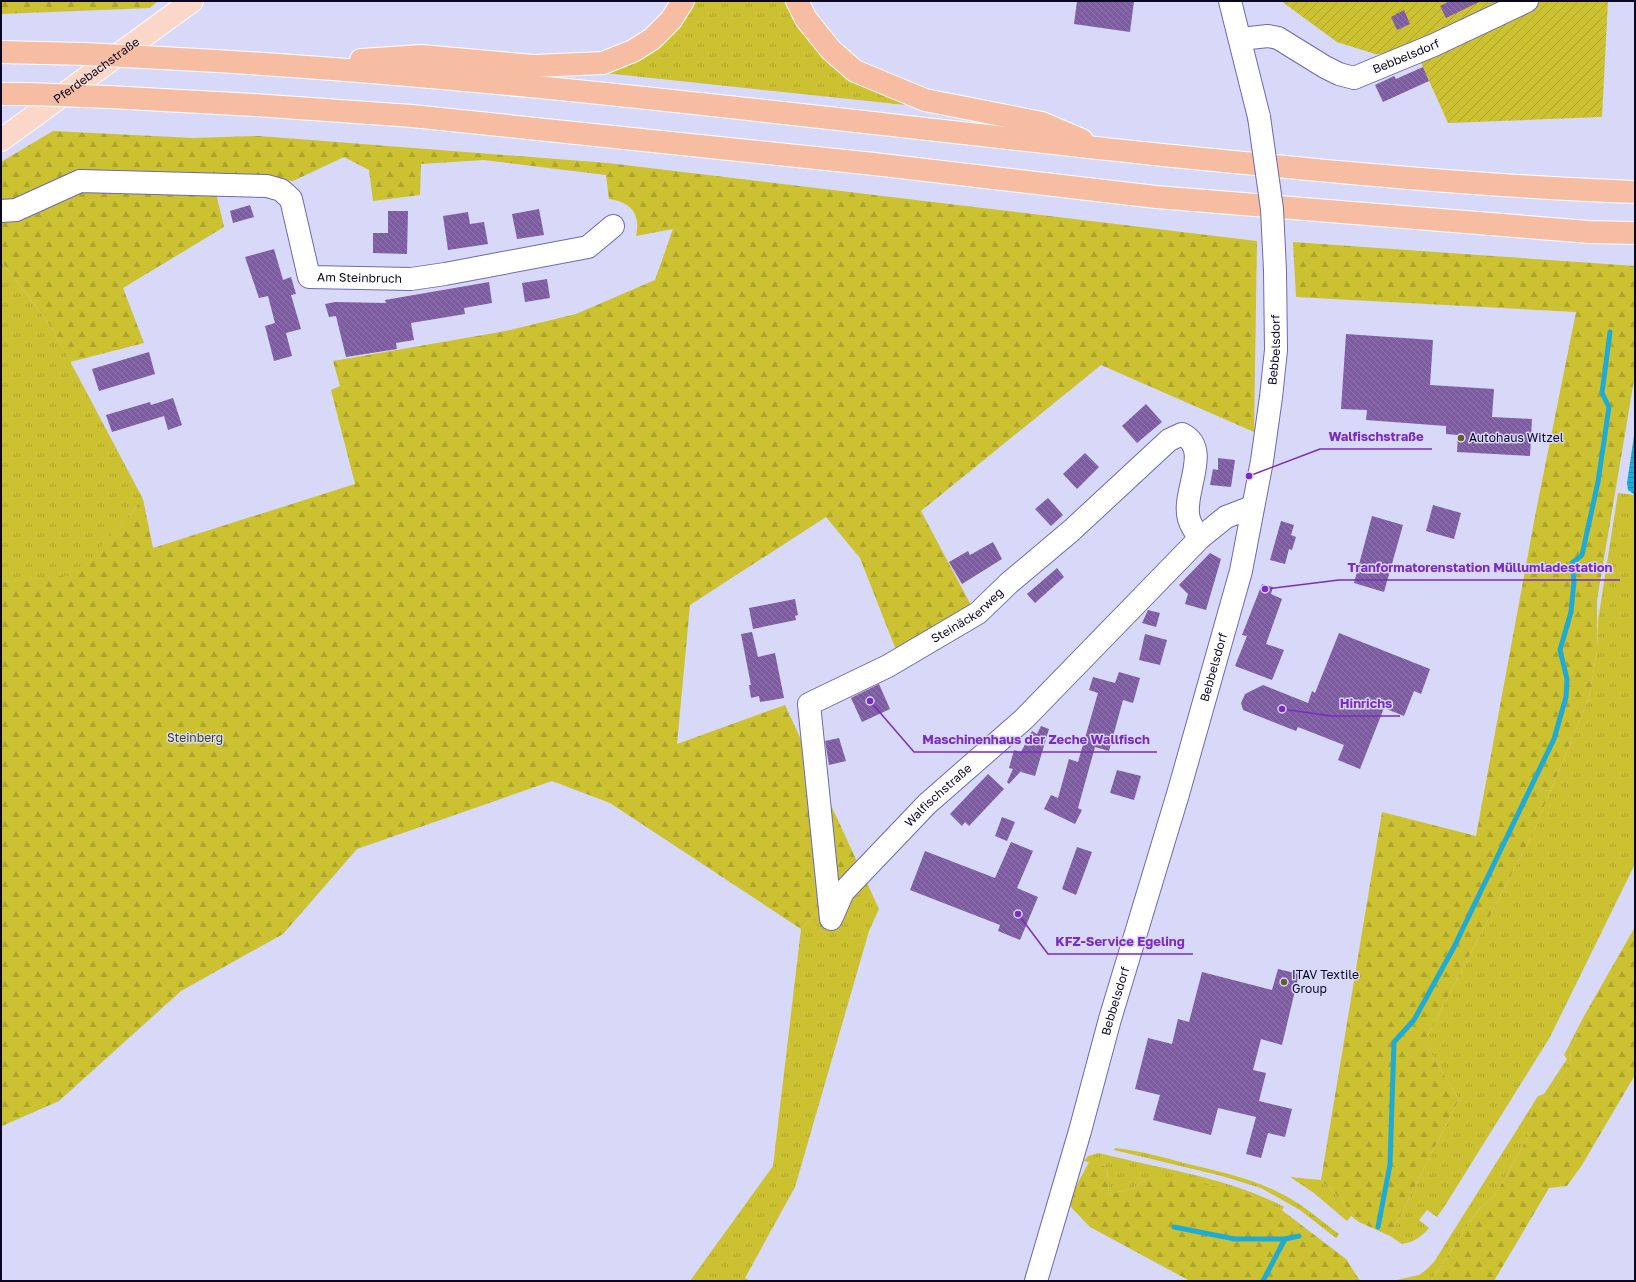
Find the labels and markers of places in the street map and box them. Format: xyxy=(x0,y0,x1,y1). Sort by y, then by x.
callout: Walfischstraße xyxy=(1320,424,1432,449)
place label: Autohaus Witzel xyxy=(1469,430,1564,445)
marker: Autohaus Witzel xyxy=(1456,433,1466,443)
callout: Tranformatorenstation Müllumladestation xyxy=(1339,555,1620,580)
callout: Hinrichs xyxy=(1331,691,1400,716)
callout: Maschinenhaus der Zeche Wallfisch xyxy=(914,727,1157,752)
callout: KFZ-Service Egeling xyxy=(1048,929,1193,954)
place label: ITAV Textile Group xyxy=(1292,967,1359,996)
marker: ITAV Textile Group xyxy=(1279,977,1289,987)

